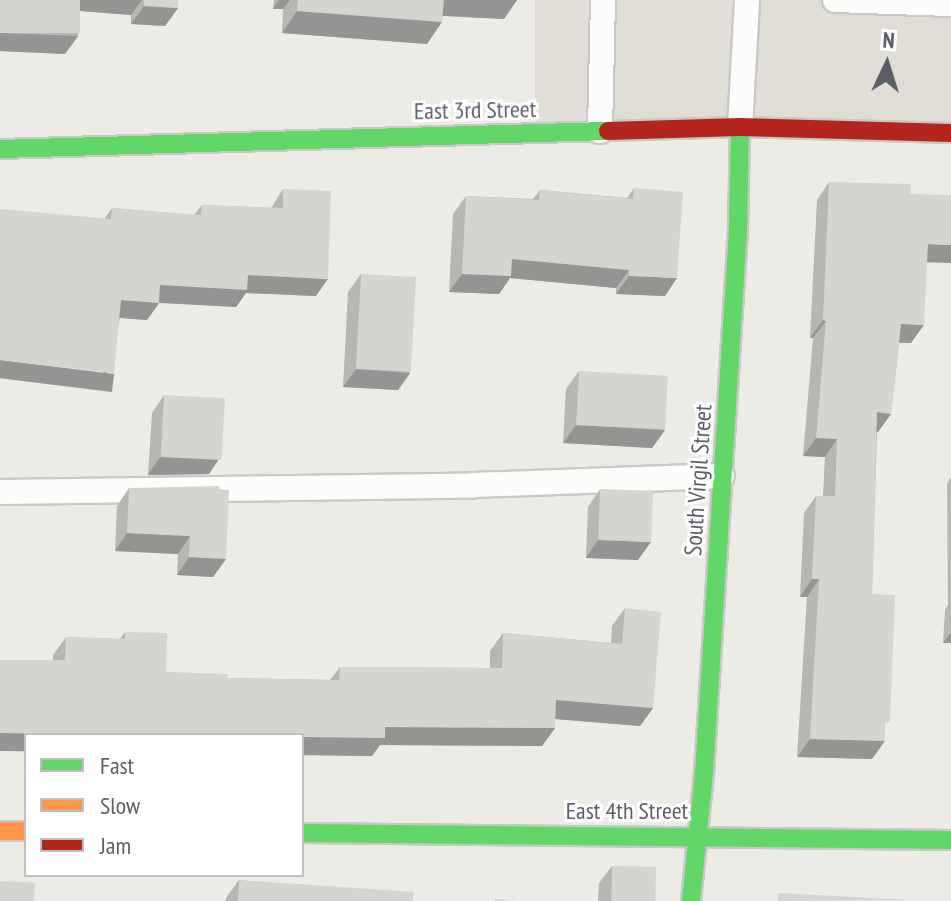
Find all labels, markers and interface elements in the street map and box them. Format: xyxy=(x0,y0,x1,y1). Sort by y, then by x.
north arrow xyxy=(847,24,927,104)
text: N xyxy=(882,26,896,54)
street label: East 3rd Street xyxy=(414,95,536,125)
street label: South Virgil Street xyxy=(678,403,718,557)
legend xyxy=(24,733,304,877)
text: Fast xyxy=(100,750,134,781)
text: Slow xyxy=(100,790,140,821)
street label: East 4th Street xyxy=(566,797,688,825)
text: Jam xyxy=(100,830,131,861)

